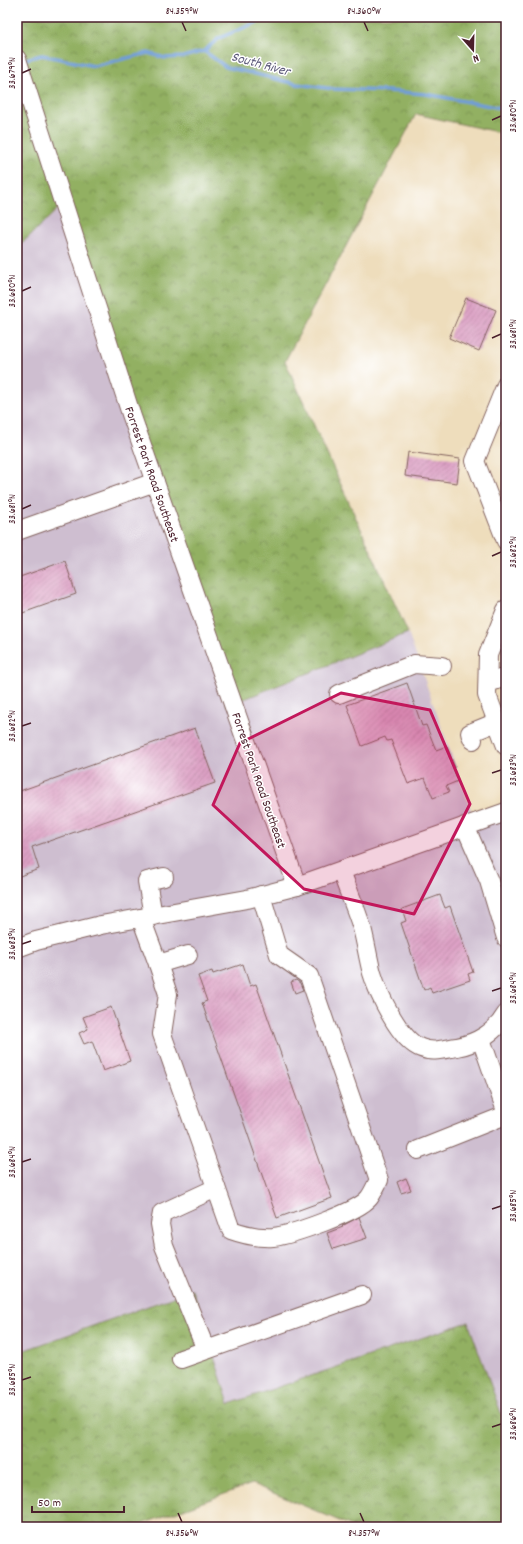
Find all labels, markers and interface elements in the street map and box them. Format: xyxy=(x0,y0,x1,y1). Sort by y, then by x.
text: 84.359°W xyxy=(166,5,198,19)
text: 84.360°W xyxy=(347,5,381,19)
north arrow xyxy=(453,30,493,70)
water label: South River xyxy=(229,48,294,83)
text: N xyxy=(470,49,481,66)
text: 33.679°N xyxy=(6,57,20,89)
text: 33.680°N xyxy=(507,99,521,133)
text: 33.680°N xyxy=(6,274,20,308)
text: 33.681°N xyxy=(507,319,521,349)
street label: Forrest Park Road Southeast xyxy=(118,404,183,545)
text: 33.681°N xyxy=(6,494,20,524)
text: 33.682°N xyxy=(507,536,521,568)
text: 33.682°N xyxy=(6,710,20,742)
street label: Forrest Park Road Southeast xyxy=(225,710,290,851)
text: 33.683°N xyxy=(507,754,521,786)
text: 33.683°N xyxy=(6,928,20,960)
text: 33.684°N xyxy=(507,972,521,1004)
text: 33.684°N xyxy=(6,1146,20,1178)
text: 33.685°N xyxy=(507,1190,521,1222)
text: 33.685°N xyxy=(6,1364,20,1396)
text: 33.686°N xyxy=(507,1408,521,1440)
scale bar xyxy=(32,1488,124,1514)
text: 50 m xyxy=(38,1495,61,1512)
text: 84.356°W xyxy=(166,1527,199,1541)
text: 84.357°W xyxy=(348,1527,380,1541)

